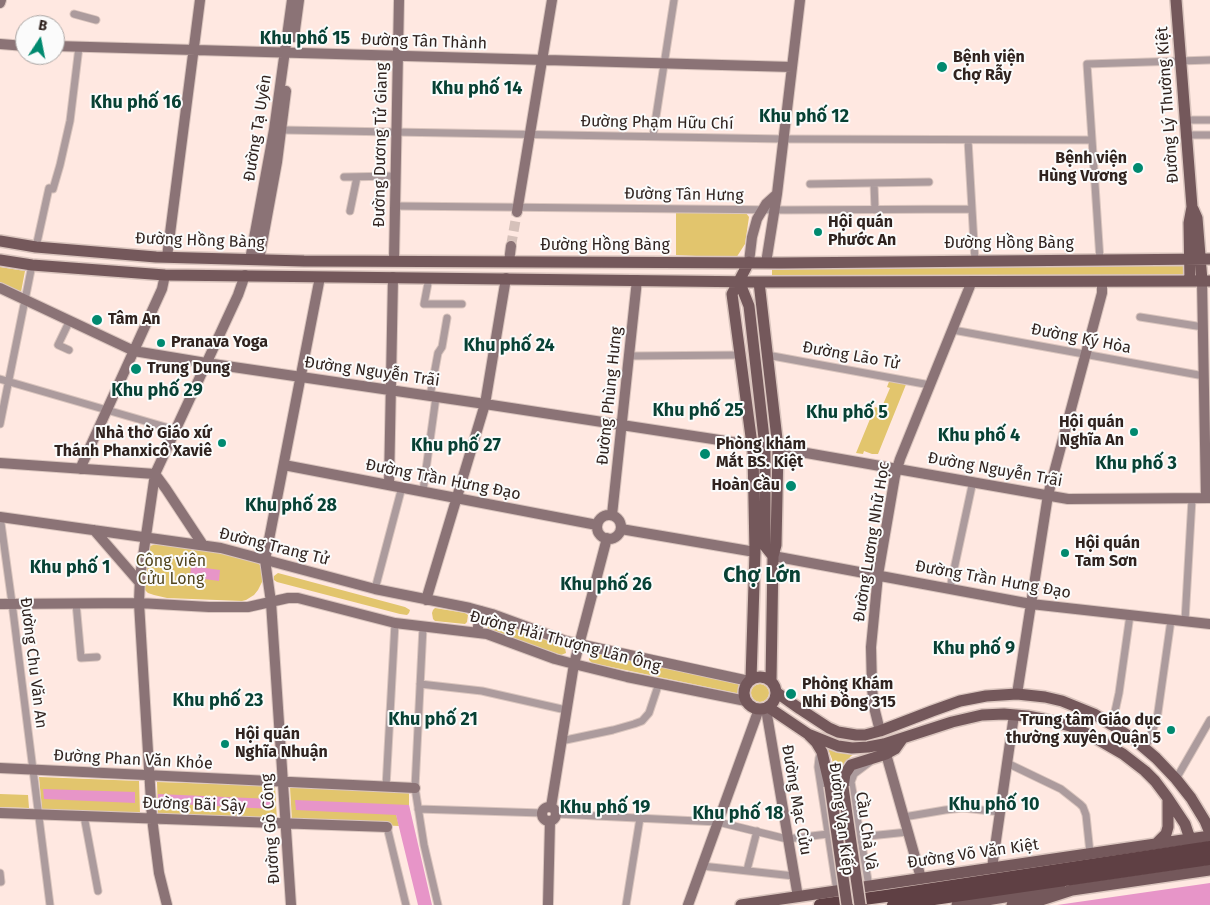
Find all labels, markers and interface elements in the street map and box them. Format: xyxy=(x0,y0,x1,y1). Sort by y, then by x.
north arrow xyxy=(15,15,65,65)
text: B xyxy=(37,17,49,35)
street label: Đường Lý Thường Kiệt xyxy=(1153,26,1183,184)
district label: Khu phố 15 xyxy=(260,28,350,50)
street label: Đường Tân Thành xyxy=(361,30,487,54)
place label: Bệnh viện Chợ Rẫy xyxy=(953,48,1025,86)
marker: Bệnh viện Chợ Rẫy xyxy=(935,60,949,74)
street label: Đường Dương Tử Giang xyxy=(370,62,392,228)
street label: Đường Tạ Uyên xyxy=(240,73,276,183)
district label: Khu phố 14 xyxy=(432,78,522,100)
district label: Khu phố 16 xyxy=(91,92,181,114)
district label: Khu phố 12 xyxy=(759,106,849,128)
street label: Đường Phạm Hữu Chí xyxy=(580,112,734,134)
place label: Bệnh viện Hùng Vương xyxy=(1039,149,1127,187)
marker: Bệnh viện Hùng Vương xyxy=(1131,161,1145,175)
street label: Đường Tân Hưng xyxy=(624,184,744,206)
place label: Hội quán Phước An xyxy=(828,213,896,251)
marker: Hội quán Phước An xyxy=(812,226,824,238)
street label: Đường Hồng Bàng xyxy=(135,229,265,253)
street label: Đường Hồng Bàng xyxy=(944,234,1074,254)
street label: Đường Hồng Bàng xyxy=(540,236,670,256)
place label: Tâm An xyxy=(108,310,161,330)
marker: Tâm An xyxy=(90,313,104,327)
street label: Đường Ký Hòa xyxy=(1029,320,1133,358)
street label: Đường Phùng Hưng xyxy=(593,326,627,466)
place label: Pranava Yoga xyxy=(171,333,268,353)
district label: Khu phố 24 xyxy=(463,335,555,357)
marker: Pranava Yoga xyxy=(155,337,167,349)
street label: Đường Lão Tử xyxy=(801,338,901,374)
street label: Đường Nguyễn Trãi xyxy=(303,353,441,391)
place label: Trung Dung xyxy=(147,359,230,379)
marker: Trung Dung xyxy=(129,362,143,376)
district label: Khu phố 29 xyxy=(111,380,203,402)
district label: Khu phố 25 xyxy=(652,400,744,422)
district label: Khu phố 5 xyxy=(806,402,888,424)
place label: Hội quán Nghĩa An xyxy=(1059,413,1124,451)
place label: Nhà thờ Giáo xứ Thánh Phanxicô Xaviê xyxy=(54,424,212,462)
district label: Khu phố 4 xyxy=(938,425,1020,447)
marker: Hội quán Nghĩa An xyxy=(1128,426,1140,438)
district label: Khu phố 27 xyxy=(411,435,501,457)
place label: Phòng khám Mắt BS. Kiệt xyxy=(716,435,806,473)
marker: Nhà thờ Giáo xứ Thánh Phanxicô Xaviê xyxy=(216,437,228,449)
marker: Phòng khám Mắt BS. Kiệt xyxy=(698,447,712,461)
street label: Đường Nguyễn Trãi xyxy=(926,449,1064,491)
district label: Khu phố 3 xyxy=(1095,453,1177,475)
street label: Đường Trần Hưng Đạo xyxy=(364,456,522,504)
street label: Đường Lương Nhữ Học xyxy=(850,461,894,623)
place label: Hoàn Cầu xyxy=(711,476,780,496)
marker: Hoàn Cầu xyxy=(784,479,798,493)
district label: Khu phố 28 xyxy=(245,495,337,517)
street label: Đường Trang Tử xyxy=(217,524,331,570)
place label: Hội quán Tam Sơn xyxy=(1075,534,1140,572)
marker: Hội quán Tam Sơn xyxy=(1059,547,1071,559)
park label: Công viên Cửu Long xyxy=(136,552,206,590)
district label: Khu phố 1 xyxy=(30,557,110,579)
street label: Đường Trần Hưng Đạo xyxy=(914,557,1072,603)
district label: Chợ Lớn xyxy=(723,563,801,589)
district label: Khu phố 26 xyxy=(560,574,652,596)
street label: Đường Chu Văn An xyxy=(15,596,51,730)
street label: Đường Hải Thượng Lãn Ông xyxy=(467,607,663,677)
district label: Khu phố 9 xyxy=(933,638,1015,660)
place label: Phòng Khám Nhi Đồng 315 xyxy=(802,675,896,713)
marker: Phòng Khám Nhi Đồng 315 xyxy=(784,687,798,701)
district label: Khu phố 23 xyxy=(173,690,263,712)
district label: Khu phố 21 xyxy=(388,709,478,731)
place label: Trung tâm Giáo dục thường xuyên Quận 5 xyxy=(1006,711,1161,749)
marker: Trung tâm Giáo dục thường xuyên Quận 5 xyxy=(1165,724,1177,736)
place label: Hội quán Nghĩa Nhuận xyxy=(235,725,328,763)
marker: Hội quán Nghĩa Nhuận xyxy=(219,738,231,750)
street label: Đường Mạc Cửu xyxy=(777,743,815,857)
street label: Đường Phan Văn Khỏe xyxy=(53,746,213,774)
street label: Đường Vạn Kiếp xyxy=(825,761,857,877)
street label: Đường Gò Công xyxy=(258,773,284,885)
street label: Cầu Chà Và xyxy=(851,790,881,872)
street label: Đường Bãi Sậy xyxy=(142,794,246,816)
district label: Khu phố 10 xyxy=(948,794,1040,816)
district label: Khu phố 19 xyxy=(560,797,650,819)
district label: Khu phố 18 xyxy=(692,803,784,825)
street label: Đường Võ Văn Kiệt xyxy=(906,835,1040,873)

